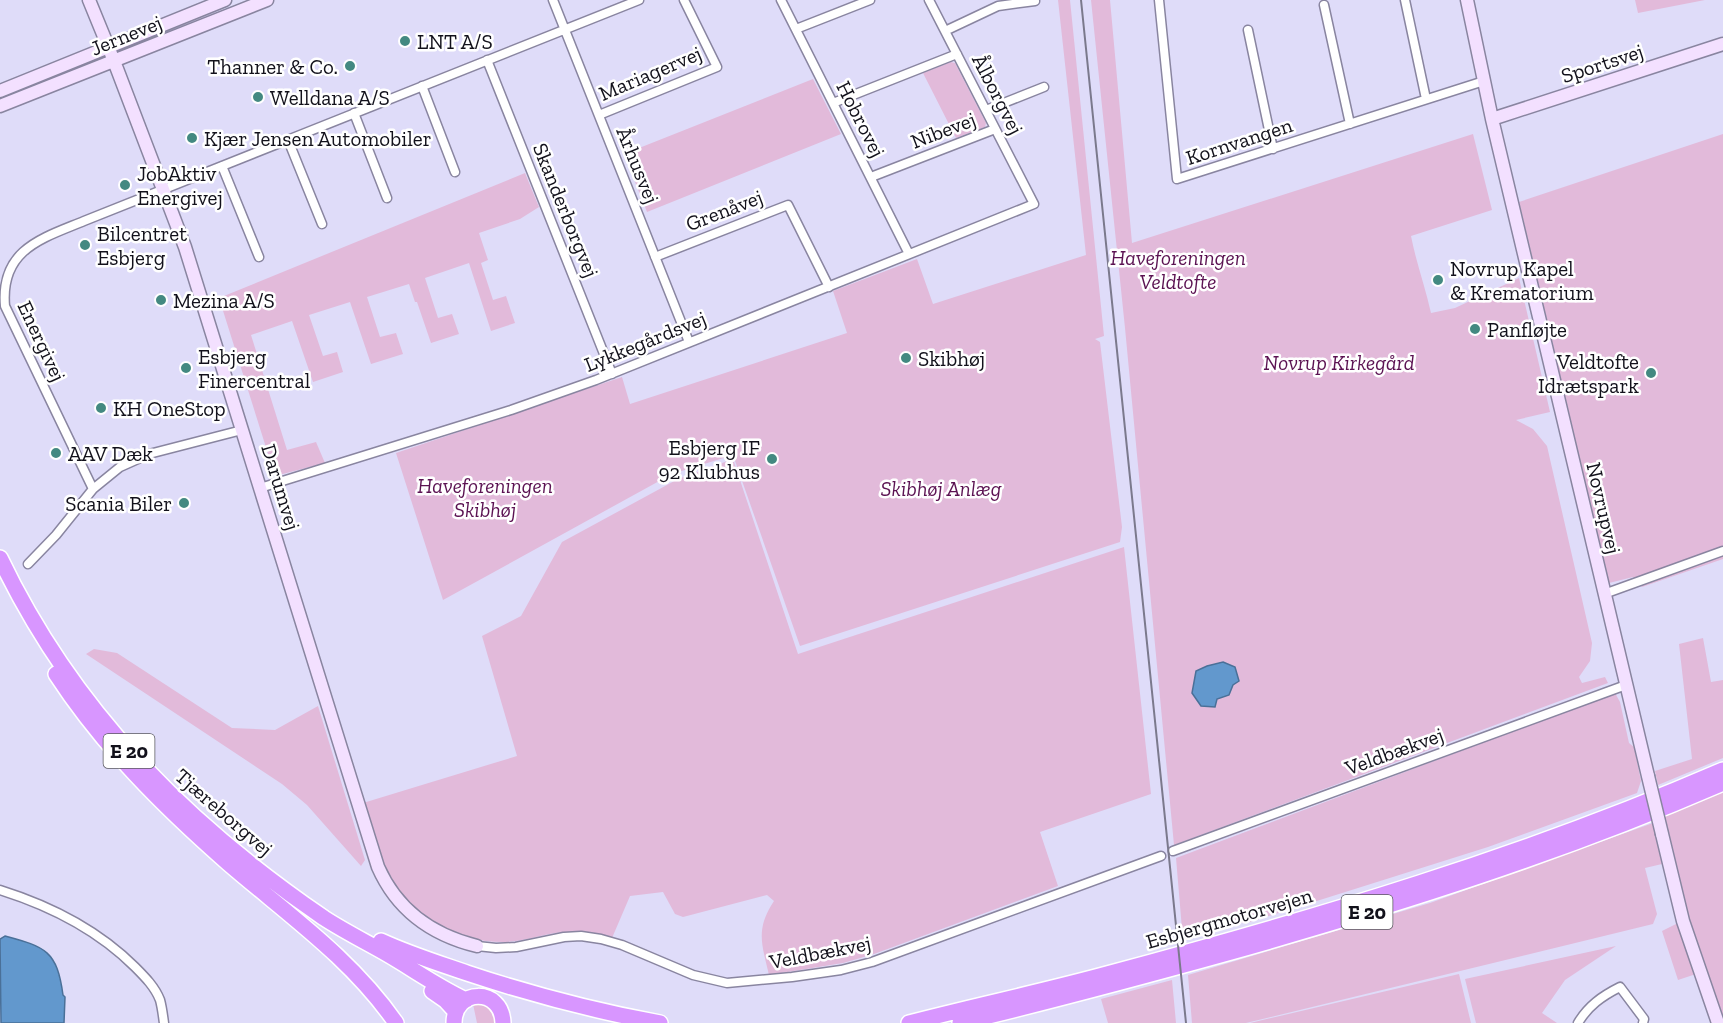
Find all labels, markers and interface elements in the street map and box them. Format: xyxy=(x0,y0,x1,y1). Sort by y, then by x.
street label: Jernevej xyxy=(87,9,166,62)
place label: LNT A/S xyxy=(417,29,493,54)
marker: LNT A/S xyxy=(398,34,412,48)
street label: Sportsvej xyxy=(1558,38,1647,89)
street label: Mariagervej xyxy=(595,40,705,107)
street label: Ålborgvej xyxy=(966,50,1029,139)
place label: Thanner & Co. xyxy=(207,54,338,79)
marker: Thanner & Co. xyxy=(343,59,357,73)
street label: Hobrovej xyxy=(830,77,891,162)
place label: Welldana A/S xyxy=(270,85,390,110)
marker: Welldana A/S xyxy=(251,90,265,104)
street label: Nibevej xyxy=(907,106,979,155)
street label: Kornvangen xyxy=(1183,112,1295,170)
street label: Århusvej xyxy=(610,123,665,207)
place label: Kjær Jensen Automobiler xyxy=(204,126,431,152)
marker: Kjær Jensen Automobiler xyxy=(185,131,199,145)
street label: Skanderborgvej xyxy=(527,139,604,281)
place label: JobAktiv Energivej xyxy=(137,161,223,211)
marker: JobAktiv Energivej xyxy=(118,178,132,192)
street label: Grenåvej xyxy=(682,184,766,237)
place label: Bilcentret Esbjerg xyxy=(97,221,187,271)
marker: Bilcentret Esbjerg xyxy=(78,238,92,252)
park label: Haveforeningen Veldtofte xyxy=(1110,245,1246,294)
place label: Novrup Kapel & Krematorium xyxy=(1450,256,1594,305)
marker: Novrup Kapel & Krematorium xyxy=(1431,273,1445,287)
place label: Mezina A/S xyxy=(173,288,275,313)
marker: Mezina A/S xyxy=(154,293,168,307)
street label: Energivej xyxy=(12,297,71,386)
street label: Lykkegårdsvej xyxy=(580,305,710,378)
place label: Panfløjte xyxy=(1487,317,1567,343)
marker: Panfløjte xyxy=(1468,322,1482,336)
place label: Esbjerg Finercentral xyxy=(198,344,311,393)
place label: Skibhøj xyxy=(918,346,985,372)
place label: Veldtofte Idrætspark xyxy=(1538,349,1639,398)
park label: Novrup Kirkegård xyxy=(1264,350,1415,375)
marker: Skibhøj xyxy=(899,351,913,365)
marker: Esbjerg Finercentral xyxy=(179,361,193,375)
marker: Veldtofte Idrætspark xyxy=(1644,366,1658,380)
place label: KH OneStop xyxy=(113,396,226,421)
marker: KH OneStop xyxy=(94,401,108,415)
place label: Esbjerg IF 92 Klubhus xyxy=(658,435,760,484)
place label: AAV Dæk xyxy=(68,441,153,466)
street label: Darumvej xyxy=(255,441,306,533)
marker: AAV Dæk xyxy=(49,446,63,460)
marker: Esbjerg IF 92 Klubhus xyxy=(765,452,779,466)
street label: Novrupvej xyxy=(1580,460,1627,557)
park label: Haveforeningen Skibhøj xyxy=(417,473,553,522)
park label: Skibhøj Anlæg xyxy=(881,476,1002,501)
place label: Scania Biler xyxy=(65,491,172,516)
marker: Scania Biler xyxy=(177,496,191,510)
street label: Veldbækvej xyxy=(1340,722,1447,782)
road number: E 20 xyxy=(104,734,154,768)
street label: Tjæreborgvej xyxy=(170,763,278,862)
street label: Esbjergmotorvejen xyxy=(1143,882,1315,955)
road number: E 20 xyxy=(1342,895,1392,929)
street label: Veldbækvej xyxy=(766,930,873,975)

